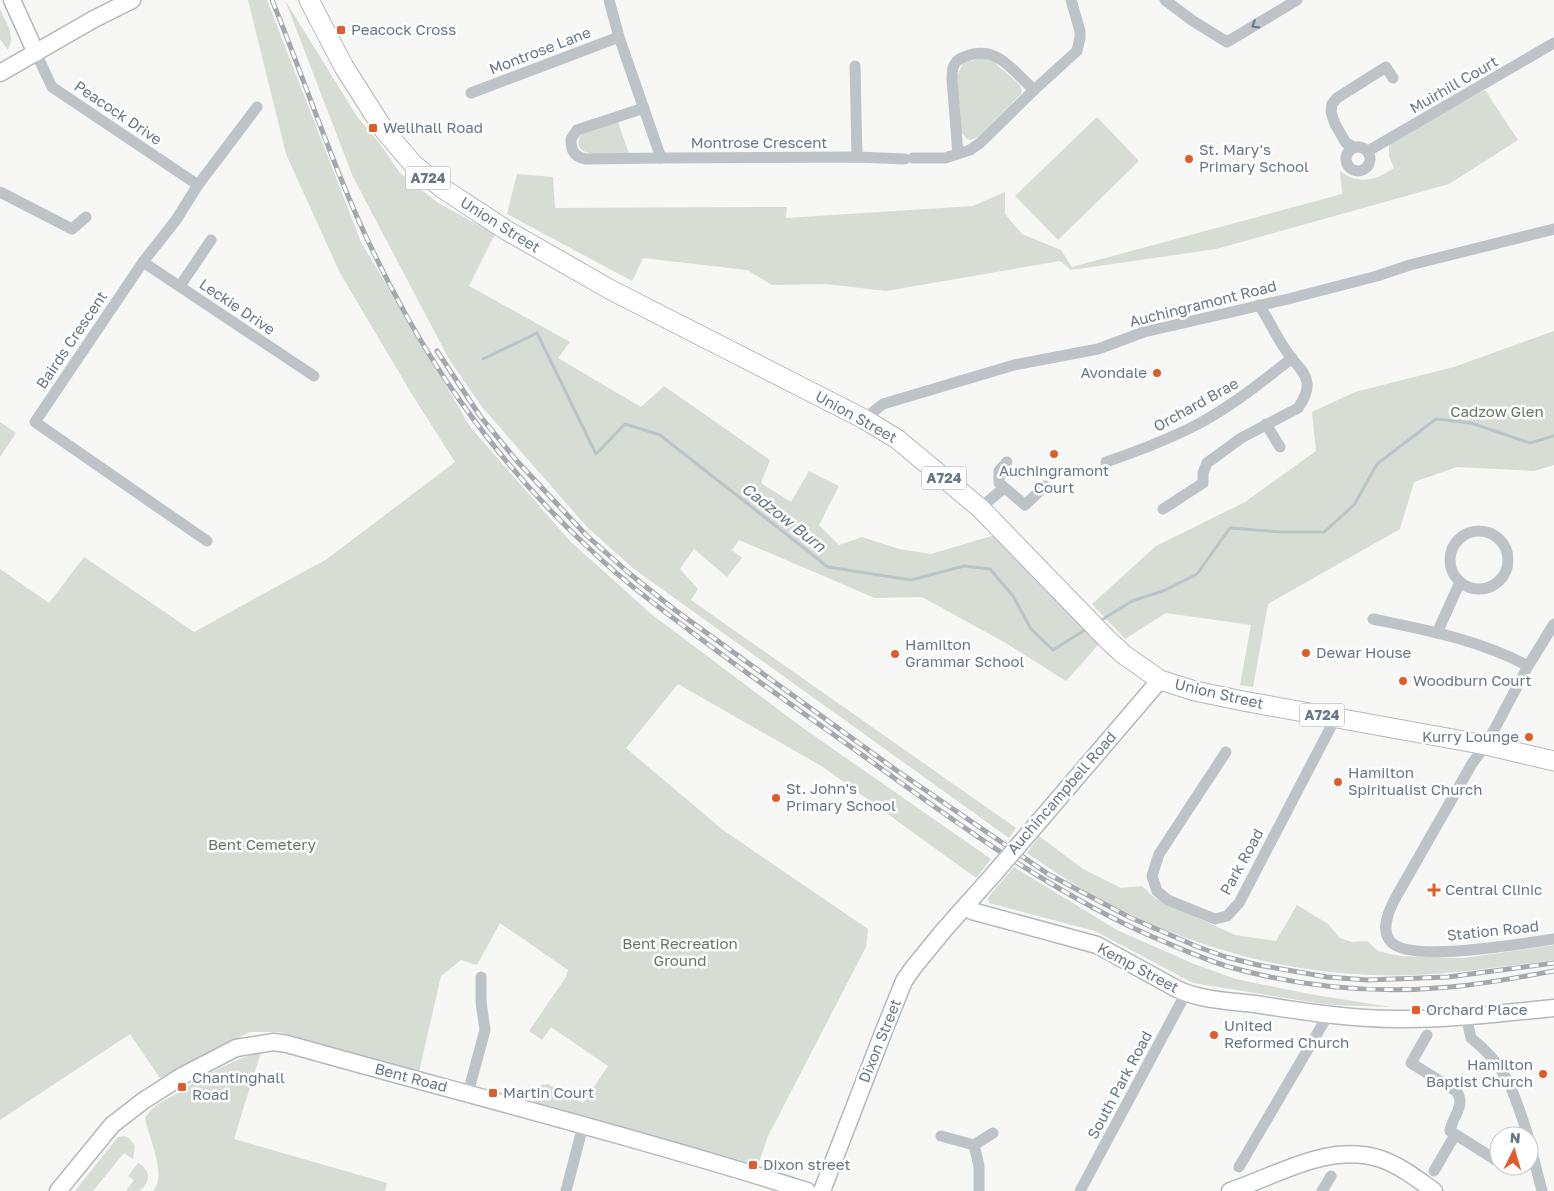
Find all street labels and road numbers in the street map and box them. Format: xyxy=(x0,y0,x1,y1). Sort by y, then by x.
street label: Montrose Lane xyxy=(486,22,593,78)
street label: Muirhill Court xyxy=(1406,52,1501,117)
street label: Peacock Drive xyxy=(71,76,166,148)
street label: Montrose Crescent xyxy=(691,133,827,151)
road number: A724 xyxy=(406,167,450,190)
street label: Union Street xyxy=(457,193,544,256)
street label: Leckie Drive xyxy=(196,274,279,338)
street label: Auchingramont Road xyxy=(1127,276,1278,330)
street label: Bairds Crescent xyxy=(32,287,110,392)
street label: Orchard Brae xyxy=(1150,373,1241,435)
street label: Union Street xyxy=(813,386,900,446)
road number: A724 xyxy=(922,466,966,489)
street label: Union Street xyxy=(1173,674,1265,712)
road number: A724 xyxy=(1300,704,1344,726)
street label: Auchincampbell Road xyxy=(1003,727,1119,857)
street label: Park Road xyxy=(1216,825,1267,898)
street label: Station Road xyxy=(1446,916,1540,944)
street label: Kemp Street xyxy=(1095,938,1182,996)
street label: Dixon Street xyxy=(854,996,904,1085)
street label: South Park Road xyxy=(1083,1027,1155,1142)
street label: Bent Road xyxy=(373,1059,449,1095)

